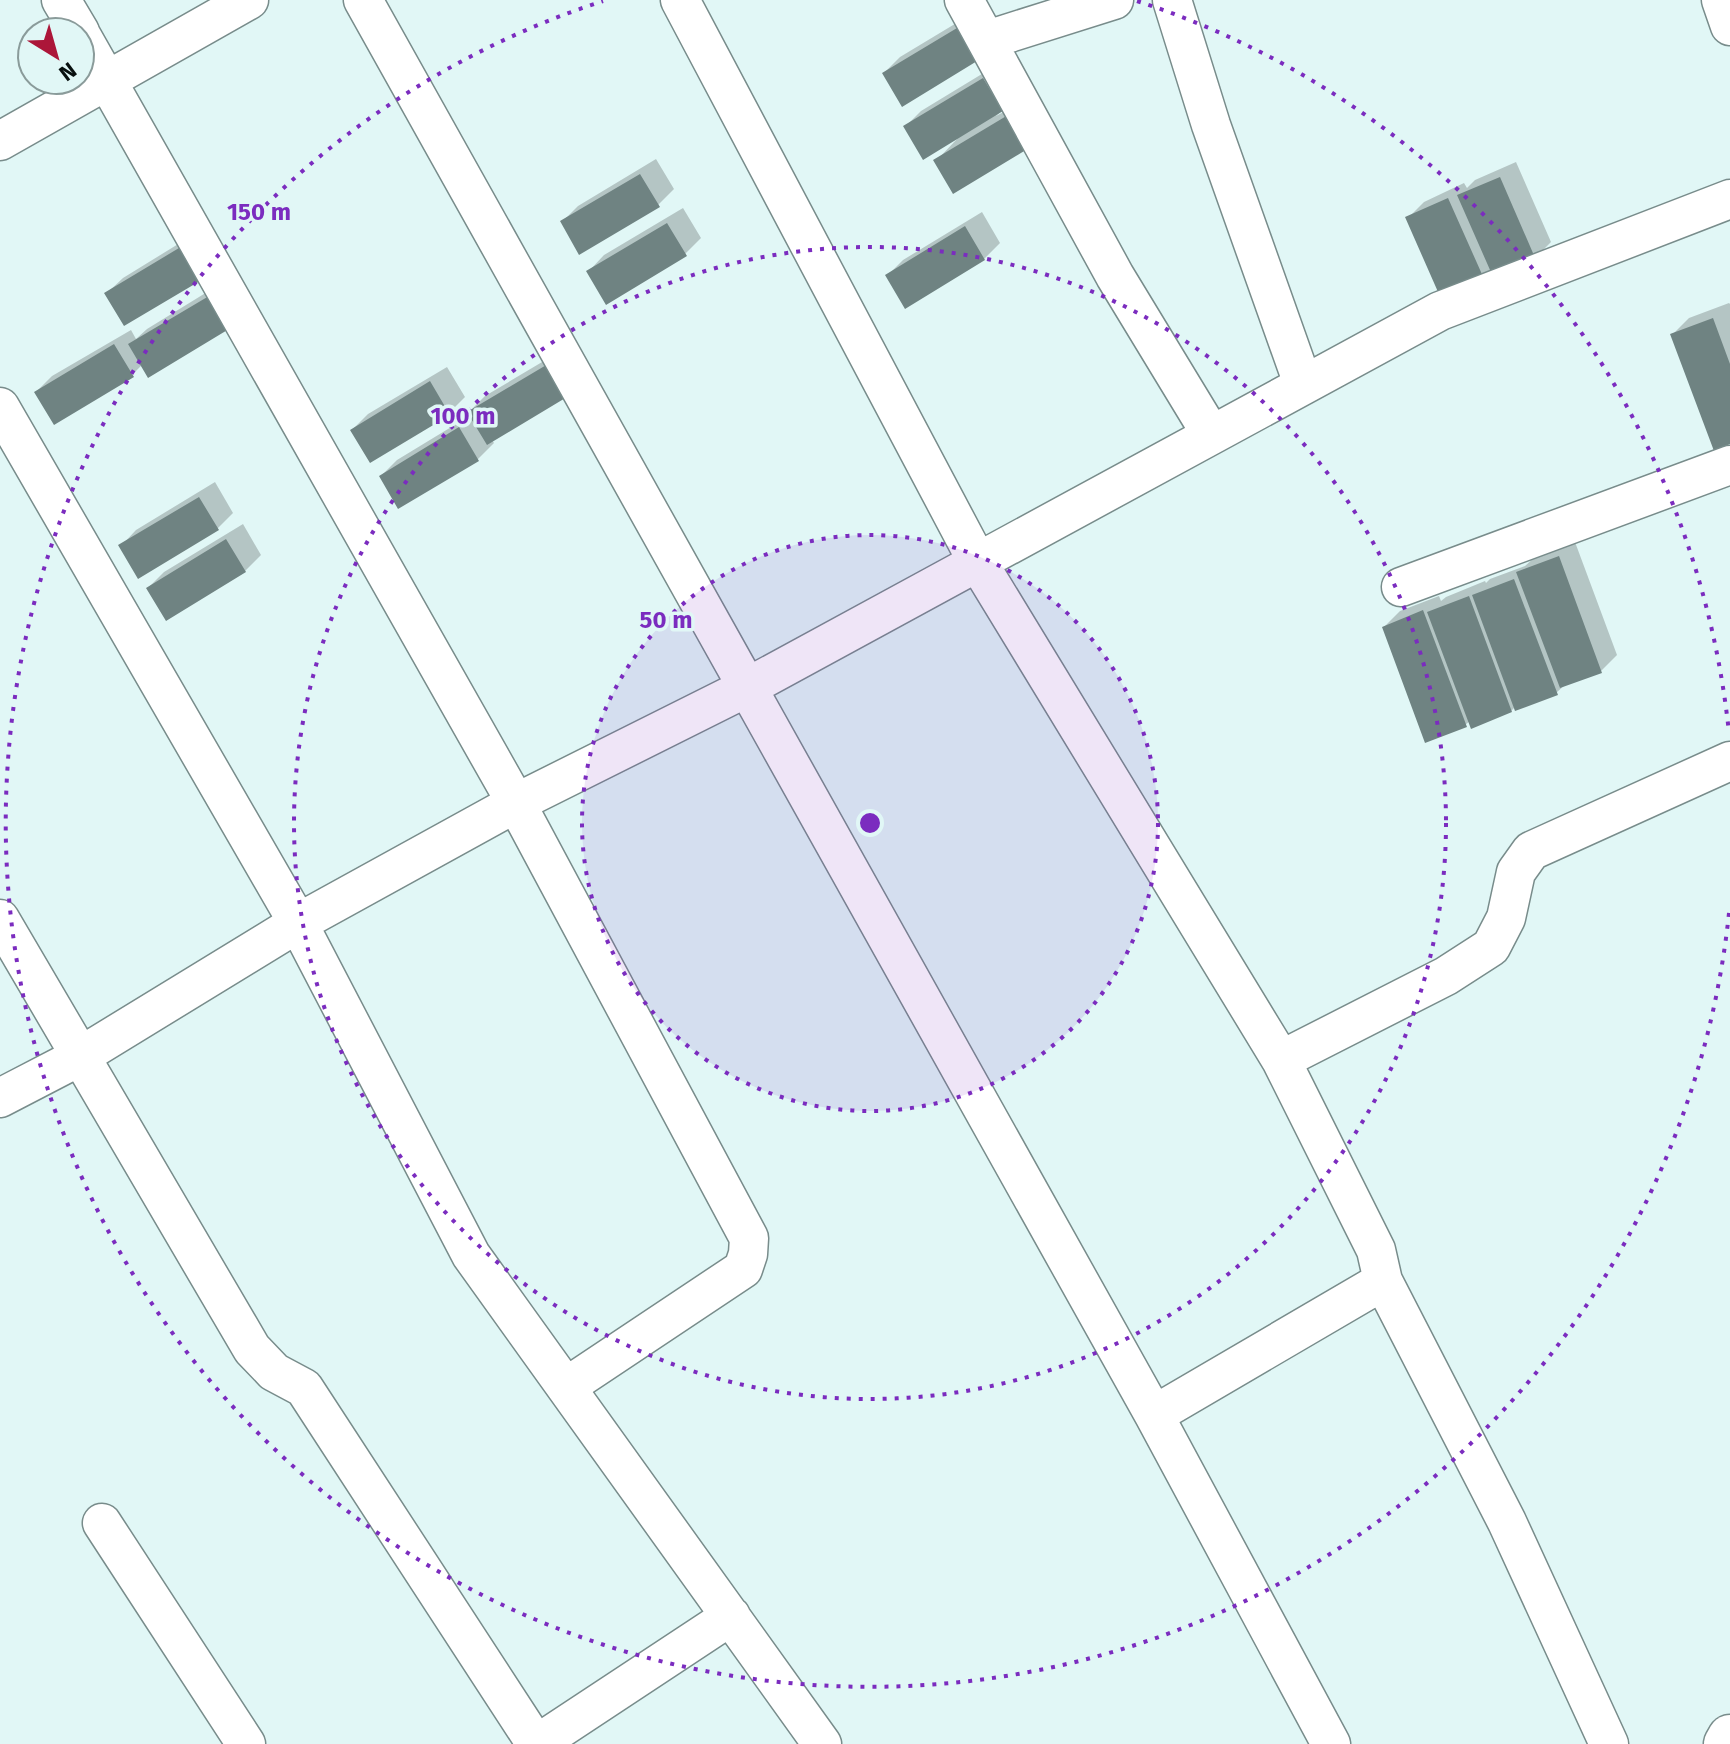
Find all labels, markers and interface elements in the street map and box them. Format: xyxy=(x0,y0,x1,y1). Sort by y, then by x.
north arrow xyxy=(16,16,96,96)
text: N xyxy=(54,56,82,87)
text: 150 m xyxy=(227,198,291,226)
text: 100 m xyxy=(430,402,496,430)
text: 50 m xyxy=(640,606,692,634)
centre of rings xyxy=(856,809,884,837)

